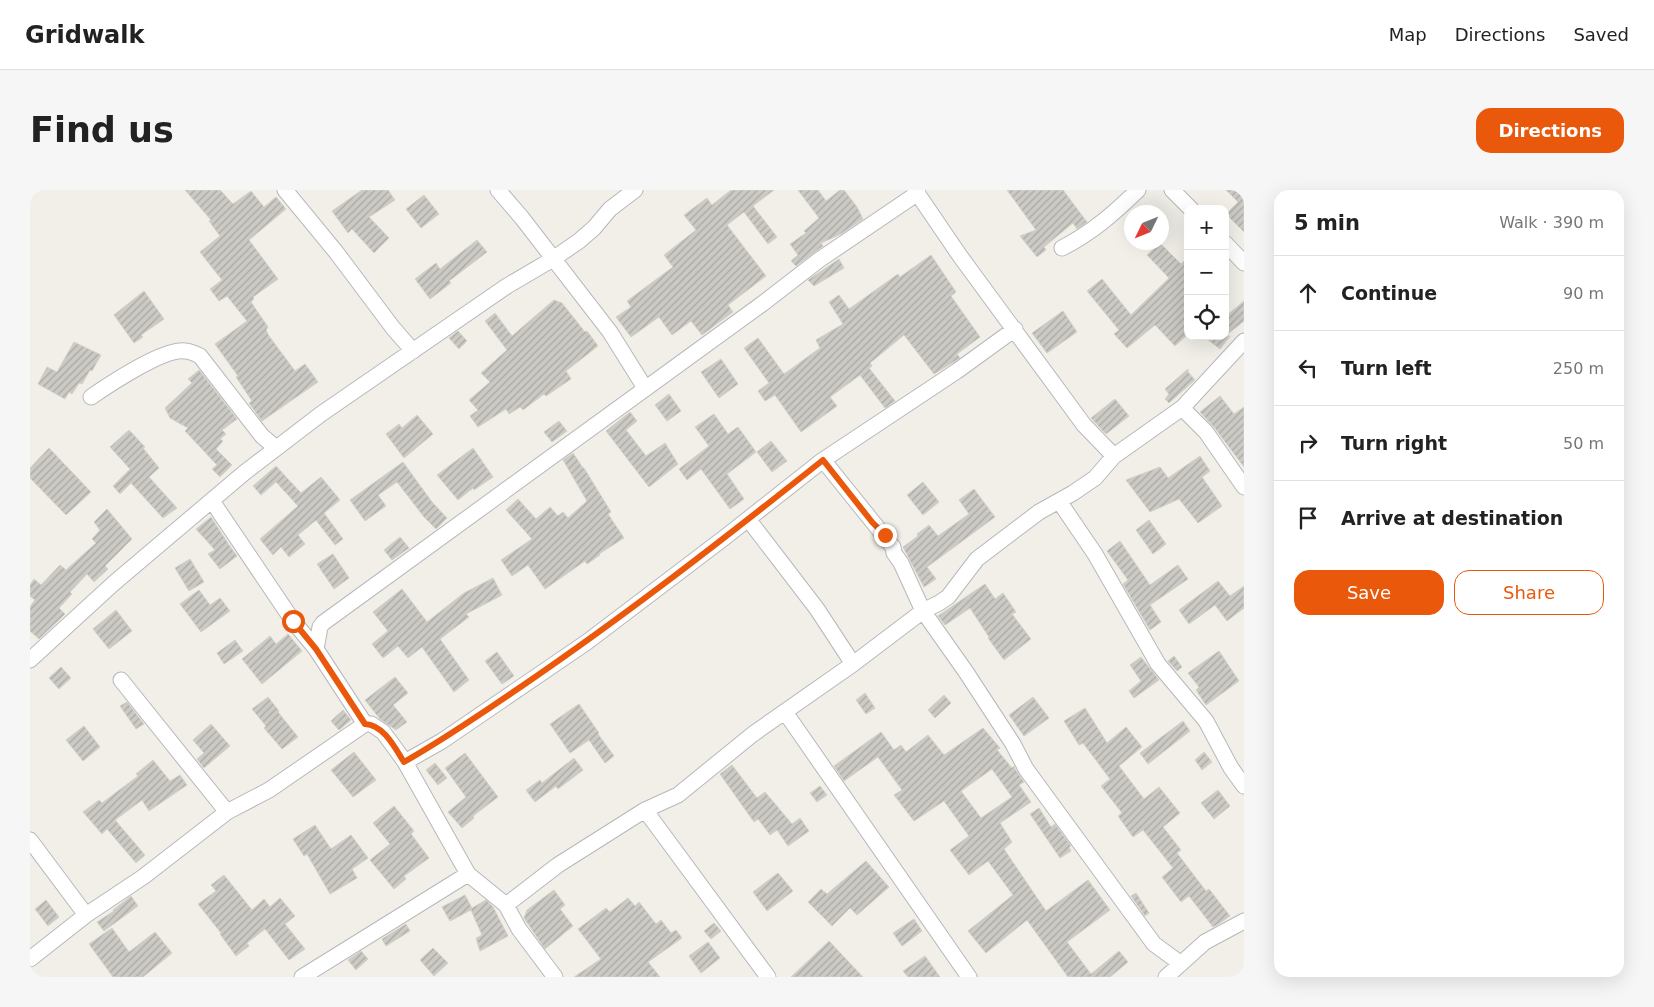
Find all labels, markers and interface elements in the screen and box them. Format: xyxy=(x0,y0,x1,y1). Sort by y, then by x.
text: Gridwalk xyxy=(25,21,145,49)
text: Map xyxy=(1389,24,1427,45)
text: Directions xyxy=(1455,24,1545,45)
text: Saved xyxy=(1573,24,1629,45)
button: Directions xyxy=(1476,108,1624,153)
text: Find us xyxy=(30,110,174,150)
north arrow xyxy=(1124,205,1169,250)
map controls xyxy=(1184,205,1229,340)
button: + xyxy=(1184,205,1229,250)
text: 5 min xyxy=(1294,211,1360,235)
text: Walk · 390 m xyxy=(1499,213,1604,232)
button: − xyxy=(1184,250,1229,295)
icon: ahead xyxy=(1294,279,1322,307)
text: Continue xyxy=(1341,282,1437,304)
text: 90 m xyxy=(1563,284,1604,303)
button: locate xyxy=(1184,295,1229,340)
icon: left xyxy=(1294,354,1322,382)
text: Turn left xyxy=(1341,357,1432,379)
text: 250 m xyxy=(1553,359,1604,378)
icon: right xyxy=(1294,429,1322,457)
text: Turn right xyxy=(1341,432,1447,454)
text: 50 m xyxy=(1563,434,1604,453)
icon: arrive xyxy=(1294,504,1322,532)
text: Arrive at destination xyxy=(1341,507,1563,529)
route end xyxy=(874,524,897,547)
button: Save xyxy=(1294,570,1444,615)
button: Share xyxy=(1454,570,1604,615)
route start xyxy=(282,610,305,633)

